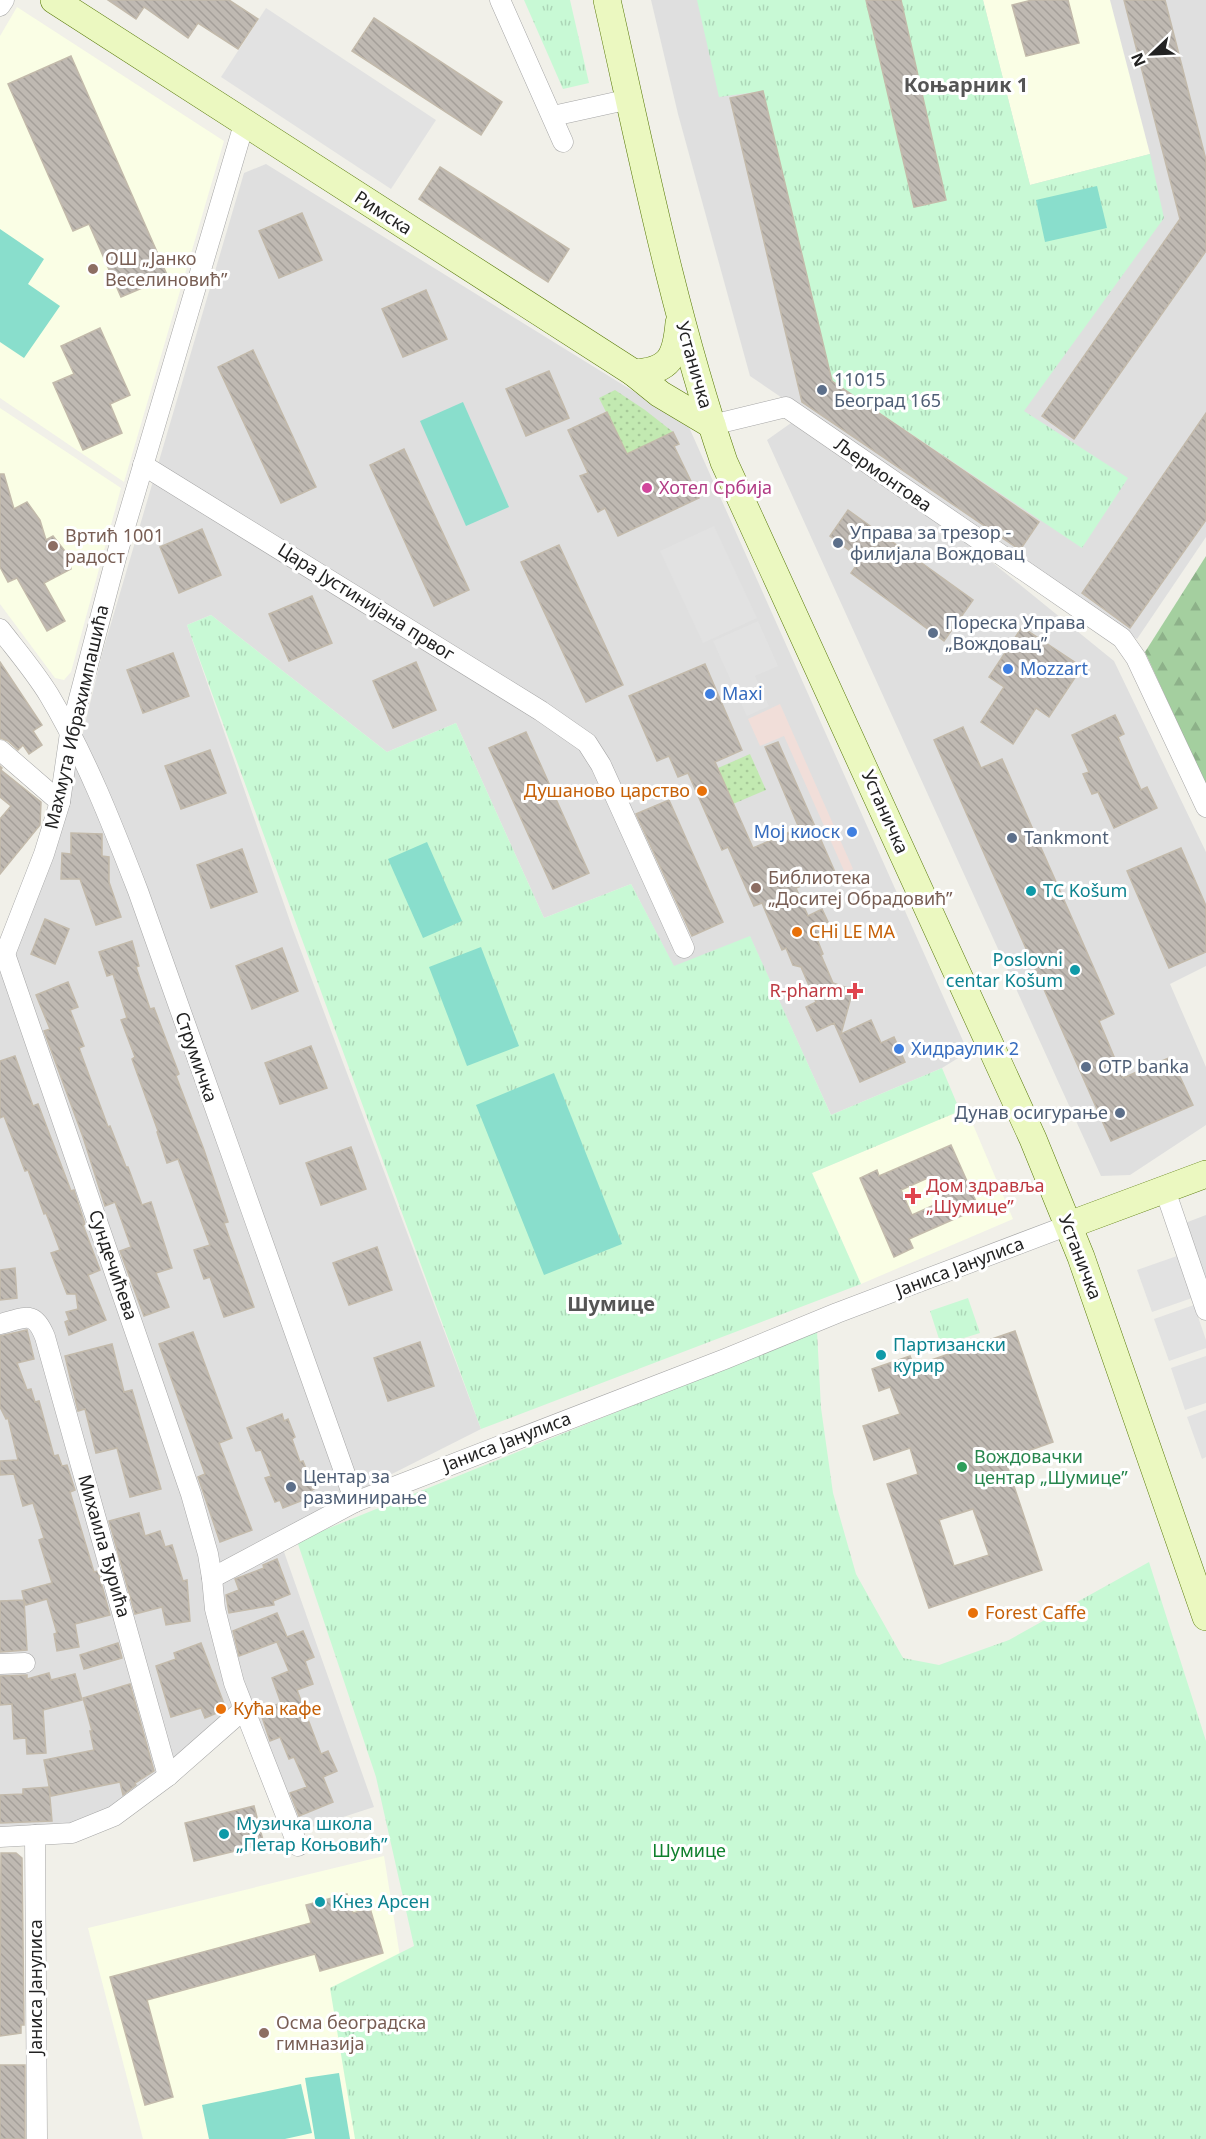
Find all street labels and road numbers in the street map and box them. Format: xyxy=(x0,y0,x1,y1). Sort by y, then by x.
street label: Римска xyxy=(350,185,417,240)
street label: Устаничка xyxy=(671,318,719,411)
street label: Љермонтова xyxy=(830,432,937,517)
street label: Цара Јустинијана првог xyxy=(274,537,460,665)
street label: Махмута Ибрахимпашића xyxy=(39,602,114,831)
street label: Устаничка xyxy=(857,766,915,857)
street label: Струмичка xyxy=(170,1008,224,1105)
street label: Сундечићева xyxy=(84,1206,144,1323)
street label: Устаничка xyxy=(1054,1211,1108,1303)
street label: Јаниса Јанулиса xyxy=(890,1231,1027,1302)
street label: Јаниса Јанулиса xyxy=(437,1406,574,1477)
street label: Михаила Ђурића xyxy=(73,1471,137,1620)
street label: Јаниса Јанулиса xyxy=(23,1919,47,2057)

